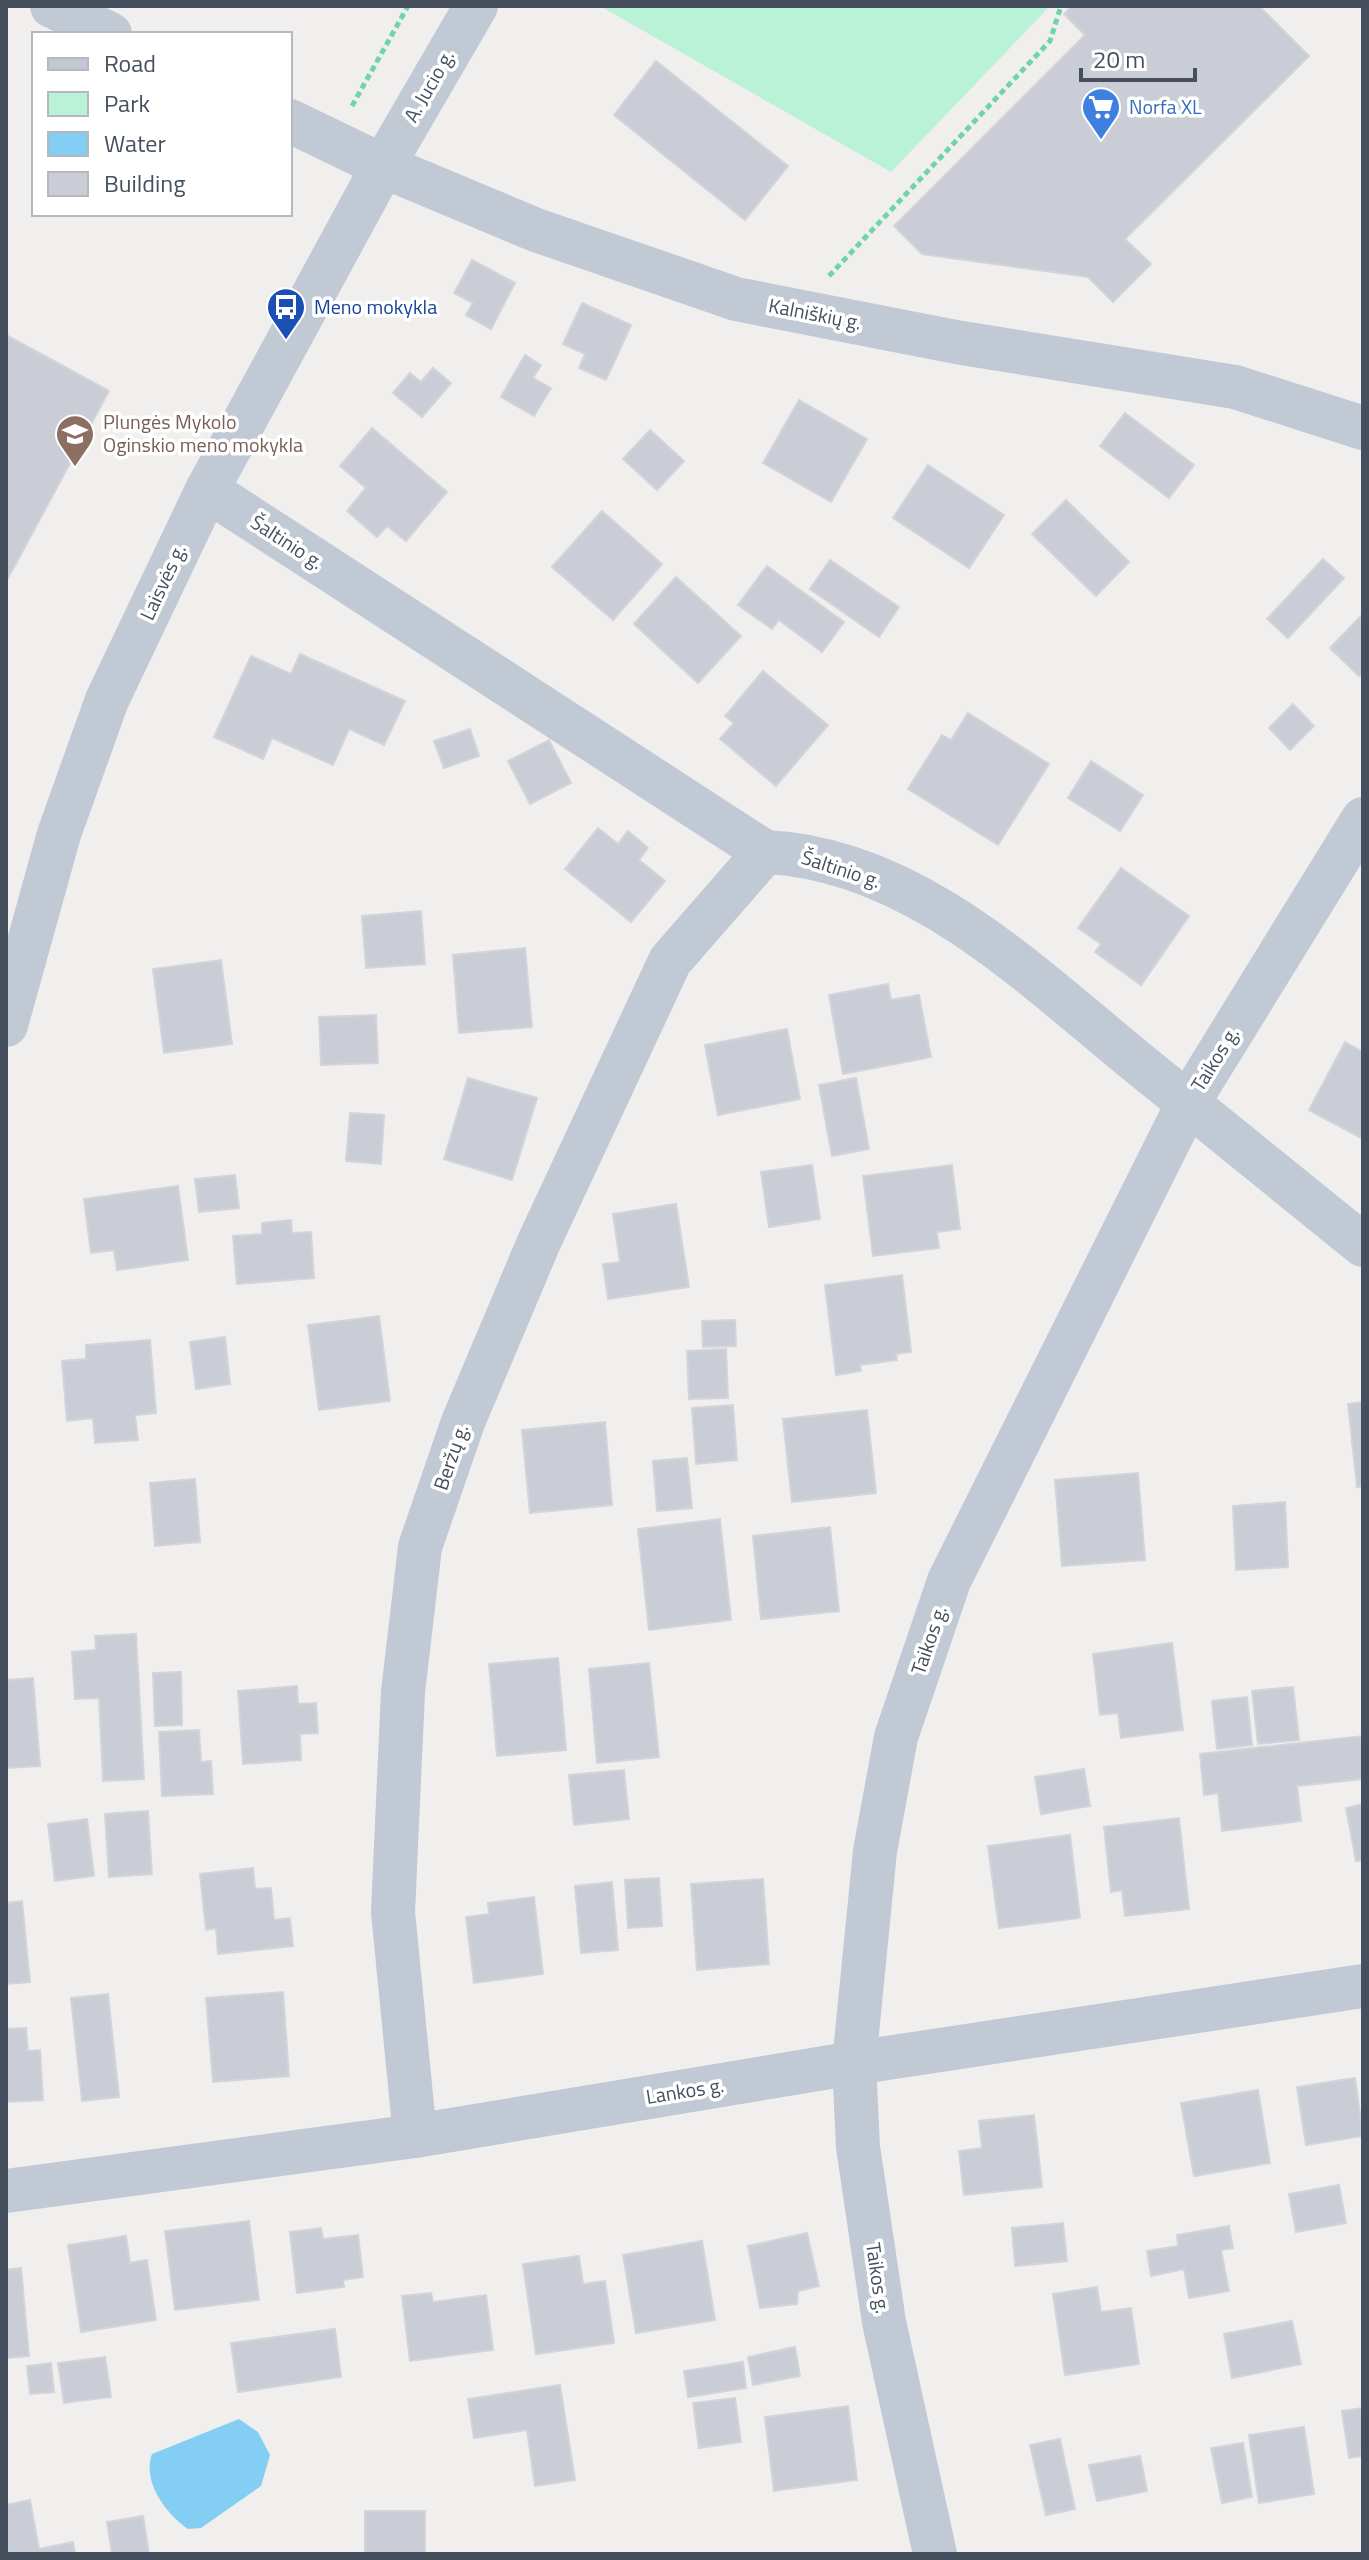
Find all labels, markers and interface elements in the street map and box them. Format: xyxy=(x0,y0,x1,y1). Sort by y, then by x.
legend xyxy=(32,32,292,216)
scale bar xyxy=(1081,32,1195,82)
text: 20 m xyxy=(1093,41,1145,77)
street label: A. Jucio g. xyxy=(395,43,462,128)
text: Road xyxy=(104,45,156,81)
text: Park xyxy=(104,85,150,121)
supermarket icon: Norfa XL xyxy=(1080,86,1122,141)
place label: Norfa XL xyxy=(1129,91,1202,122)
text: Water xyxy=(104,125,166,161)
text: Building xyxy=(104,165,186,201)
bus stop icon: Meno mokykla xyxy=(265,286,307,341)
street label: Kalniškių g. xyxy=(766,289,864,338)
place label: Meno mokykla xyxy=(314,291,437,322)
place label: Plungės Mykolo Oginskio meno mokykla xyxy=(103,406,303,460)
school or university icon: Plungės Mykolo Oginskio meno mokykla xyxy=(54,413,96,468)
street label: Šaltinio g. xyxy=(245,506,330,577)
street label: Laisvės g. xyxy=(131,539,194,625)
street label: Šaltinio g. xyxy=(798,841,885,896)
street label: Taikos g. xyxy=(1183,1020,1247,1097)
street label: Beržų g. xyxy=(425,1420,476,1494)
street label: Taikos g. xyxy=(902,1601,955,1679)
street label: Lankos g. xyxy=(644,2069,726,2112)
street label: Taikos g. xyxy=(858,2240,899,2315)

